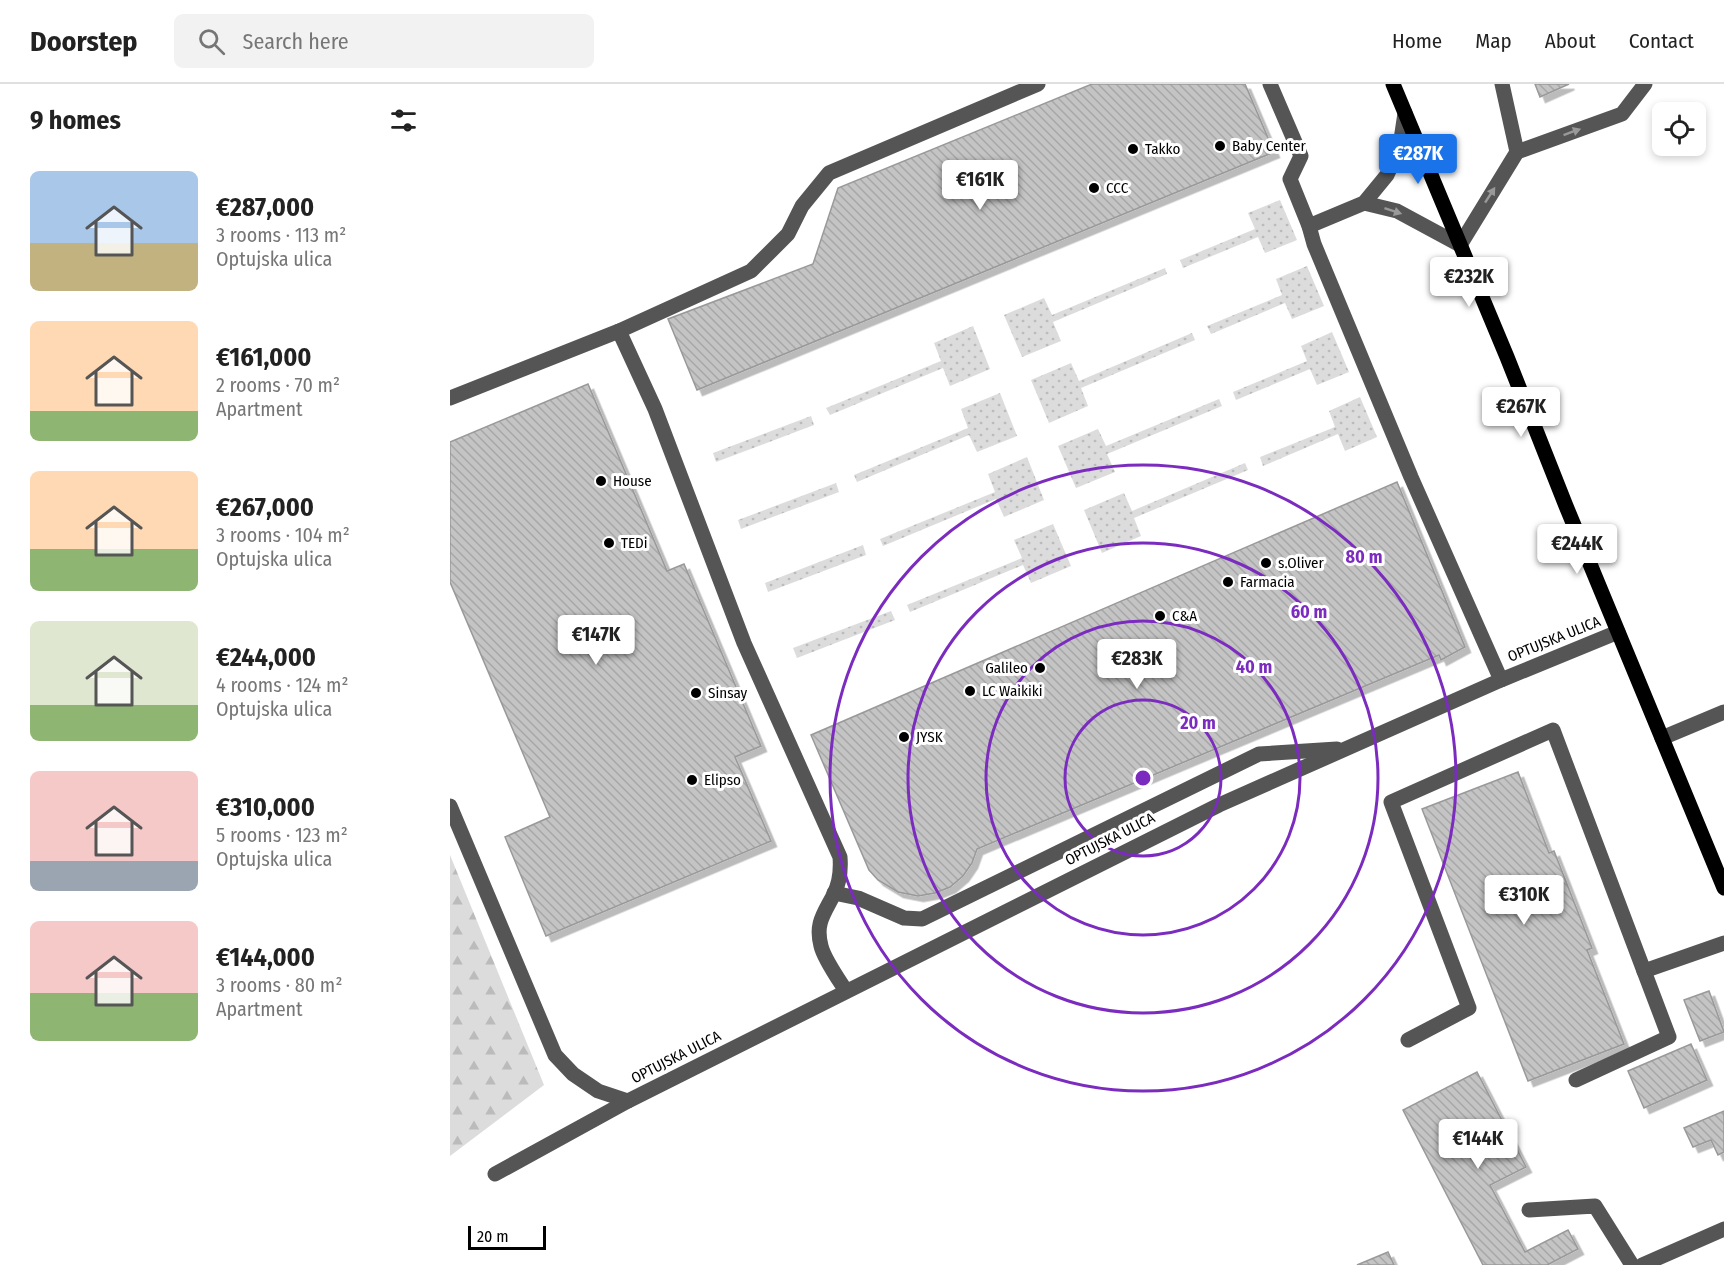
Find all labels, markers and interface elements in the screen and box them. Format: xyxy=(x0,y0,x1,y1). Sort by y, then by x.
search box xyxy=(174,14,594,68)
text: Doorstep xyxy=(30,25,138,58)
icon: search xyxy=(195,25,228,58)
text: Search here xyxy=(243,28,349,55)
text: Home xyxy=(1392,28,1442,54)
text: Map xyxy=(1475,28,1512,54)
text: About xyxy=(1545,28,1596,54)
text: Contact xyxy=(1629,28,1694,54)
map controls xyxy=(1652,102,1706,156)
button: locate xyxy=(1652,102,1706,156)
icon: filters xyxy=(387,104,420,137)
text: 9 homes xyxy=(30,105,121,136)
one-way arrow xyxy=(1563,127,1581,137)
pin: €287K xyxy=(1376,134,1460,185)
place label: Baby Center xyxy=(1232,137,1306,155)
marker: Baby Center xyxy=(1213,139,1227,153)
place label: Takko xyxy=(1145,140,1180,158)
text: €287K xyxy=(1393,141,1443,165)
marker: Takko xyxy=(1126,142,1140,156)
pin: €161K xyxy=(938,160,1022,211)
text: €161K xyxy=(956,167,1004,191)
place label: CCC xyxy=(1106,179,1129,197)
marker: CCC xyxy=(1087,181,1101,195)
one-way arrow xyxy=(1485,186,1496,203)
text: €287,000 xyxy=(216,192,314,223)
icon: home xyxy=(78,195,150,267)
one-way arrow xyxy=(1384,207,1402,216)
text: 3 rooms · 113 m² xyxy=(216,223,346,247)
text: Optujska ulica xyxy=(216,247,332,271)
pin: €232K xyxy=(1427,257,1511,308)
text: €232K xyxy=(1444,264,1494,288)
text: €161,000 xyxy=(216,342,312,373)
icon: home xyxy=(78,345,150,417)
text: 2 rooms · 70 m² xyxy=(216,373,340,397)
pin: €267K xyxy=(1479,387,1563,438)
text: €267K xyxy=(1496,394,1546,418)
text: Apartment xyxy=(216,397,303,421)
place label: House xyxy=(613,472,652,490)
marker: House xyxy=(594,474,608,488)
text: €267,000 xyxy=(216,492,314,523)
icon: home xyxy=(78,495,150,567)
text: 3 rooms · 104 m² xyxy=(216,523,350,547)
pin: €244K xyxy=(1535,524,1619,575)
text: €244K xyxy=(1551,531,1603,555)
place label: TEDi xyxy=(621,534,647,552)
marker: TEDi xyxy=(602,536,616,550)
text: 80 m xyxy=(1346,546,1382,568)
text: Optujska ulica xyxy=(216,547,332,571)
place label: s.Oliver xyxy=(1278,554,1324,572)
marker: s.Oliver xyxy=(1259,556,1273,570)
place label: Farmacia xyxy=(1240,573,1295,591)
marker: Farmacia xyxy=(1221,575,1235,589)
text: 60 m xyxy=(1291,601,1327,623)
place label: C&A xyxy=(1172,607,1197,625)
marker: C&A xyxy=(1153,609,1167,623)
street label: OPTUJSKA ULICA xyxy=(1505,612,1603,666)
pin: €147K xyxy=(554,615,638,666)
text: €147K xyxy=(572,622,620,646)
pin: €283K xyxy=(1095,639,1179,690)
text: €244,000 xyxy=(216,642,316,673)
icon: home xyxy=(78,645,150,717)
text: €283K xyxy=(1111,646,1163,670)
text: 40 m xyxy=(1236,656,1272,678)
place label: Galileo xyxy=(985,659,1028,677)
marker: Galileo xyxy=(1033,661,1047,675)
text: 4 rooms · 124 m² xyxy=(216,673,349,697)
place label: LC Waikiki xyxy=(982,682,1043,700)
place label: Sinsay xyxy=(708,684,748,702)
marker: LC Waikiki xyxy=(963,684,977,698)
marker: Sinsay xyxy=(689,686,703,700)
text: Optujska ulica xyxy=(216,697,332,721)
text: 20 m xyxy=(1179,712,1216,734)
place label: JYSK xyxy=(916,728,943,746)
marker: JYSK xyxy=(897,730,911,744)
centre of rings xyxy=(1133,768,1153,788)
place label: Elipso xyxy=(704,771,741,789)
marker: Elipso xyxy=(685,773,699,787)
text: €310,000 xyxy=(216,792,315,823)
icon: home xyxy=(78,795,150,867)
street label: OPTUJSKA ULICA xyxy=(1062,809,1158,869)
text: 5 rooms · 123 m² xyxy=(216,823,348,847)
text: Optujska ulica xyxy=(216,847,332,871)
pin: €310K xyxy=(1482,875,1566,926)
text: €310K xyxy=(1499,882,1549,906)
text: €144,000 xyxy=(216,942,315,973)
icon: home xyxy=(78,945,150,1017)
text: 3 rooms · 80 m² xyxy=(216,973,342,997)
text: Apartment xyxy=(216,997,303,1021)
street label: OPTUJSKA ULICA xyxy=(628,1027,724,1087)
pin: €144K xyxy=(1436,1119,1520,1170)
text: €144K xyxy=(1453,1126,1503,1150)
scale bar xyxy=(468,1223,546,1250)
text: 20 m xyxy=(477,1227,508,1246)

